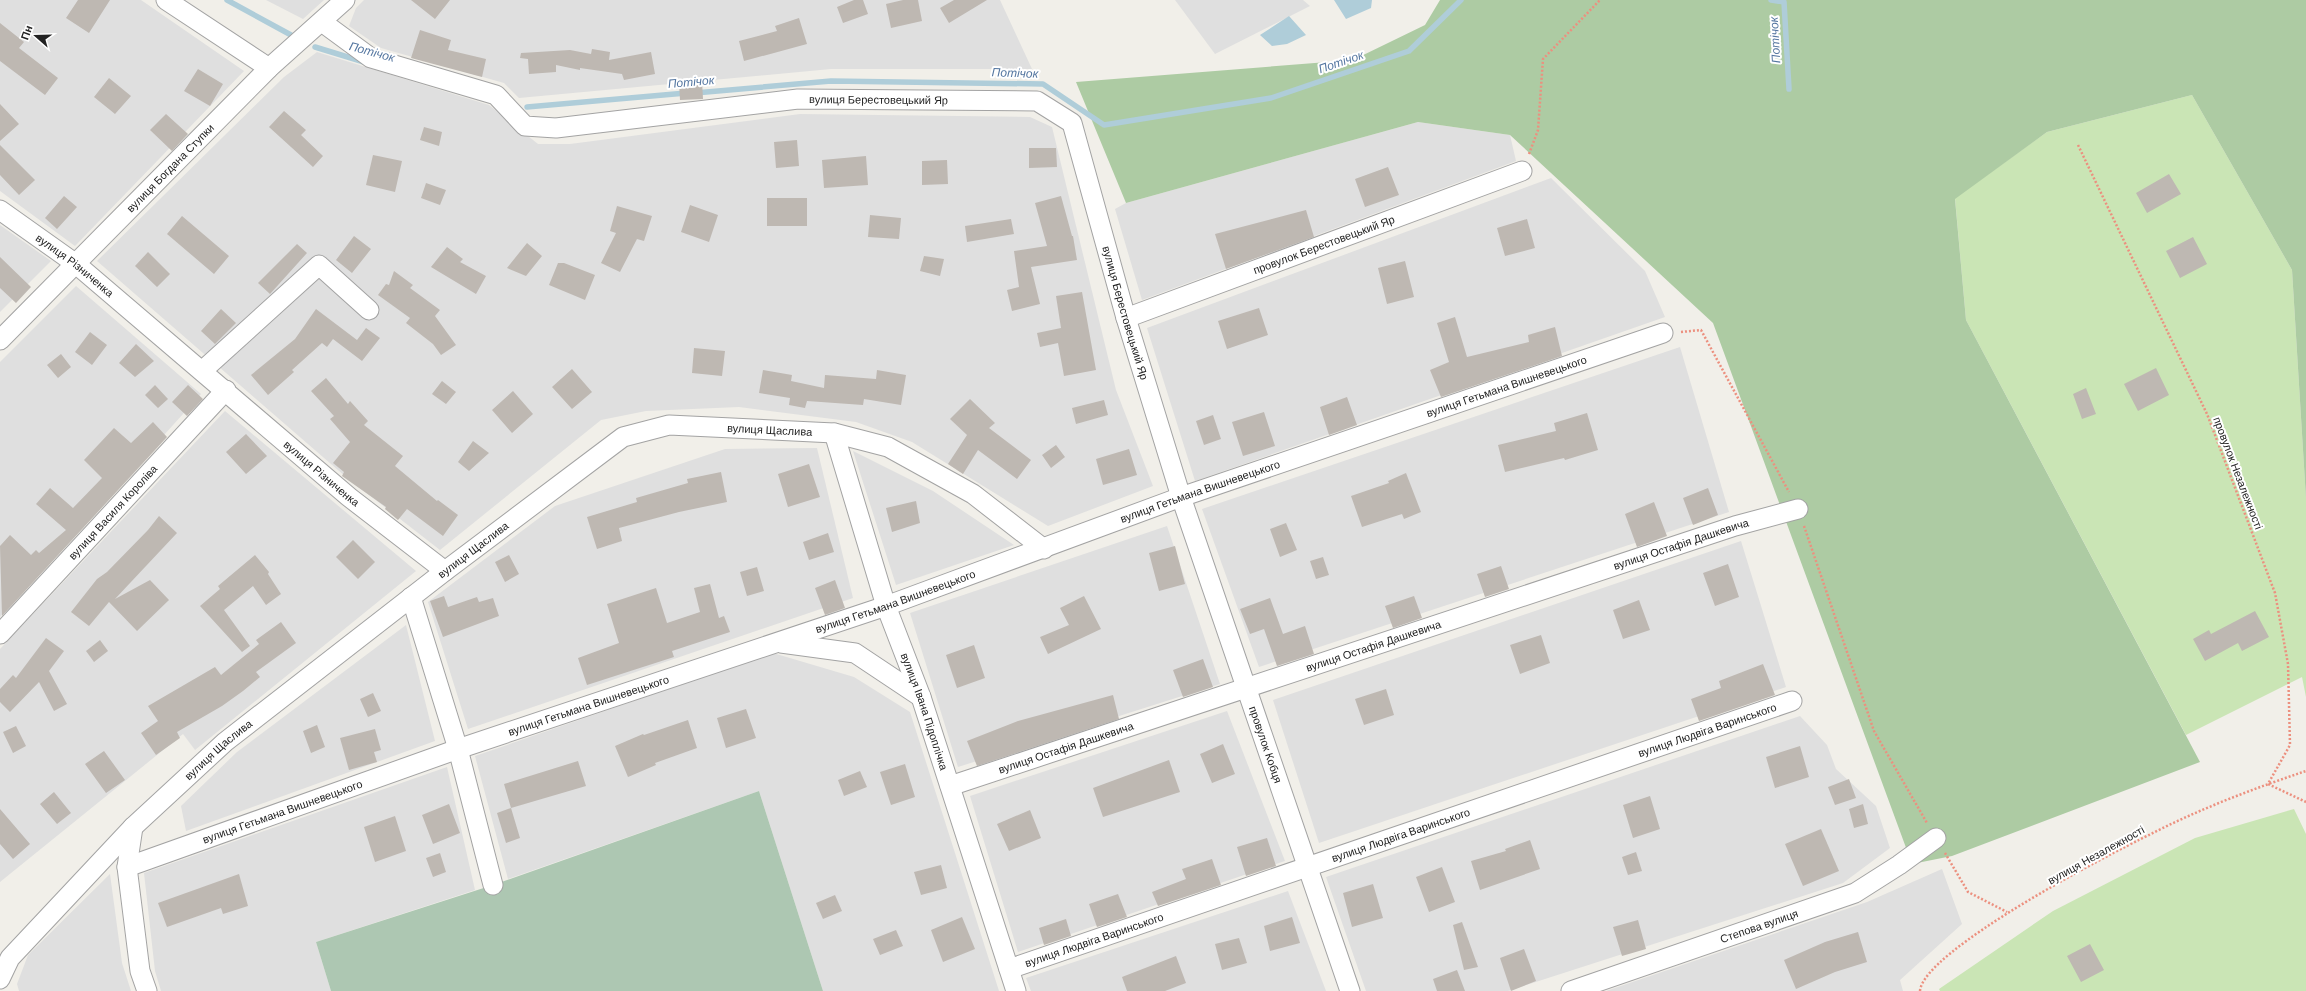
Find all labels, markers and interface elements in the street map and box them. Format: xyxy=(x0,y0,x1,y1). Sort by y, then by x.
water label: Потічок xyxy=(1766,15,1784,64)
north arrow xyxy=(16,16,56,56)
text: Пн xyxy=(18,23,36,42)
water label: Потічок xyxy=(347,38,398,66)
water label: Потічок xyxy=(1316,46,1367,77)
water label: Потічок xyxy=(991,64,1040,82)
water label: Потічок xyxy=(667,72,716,92)
street label: вулиця Берестовецький Яр xyxy=(809,92,948,107)
street label: вулиця Богдана Ступки xyxy=(123,121,217,215)
street label: провулок Берестовецький Яр xyxy=(1251,212,1396,277)
street label: вулиця Різниченка xyxy=(33,231,117,301)
street label: вулиця Берестовецький Яр xyxy=(1099,244,1152,382)
street label: вулиця Гетьмана Вишневецького xyxy=(1424,352,1589,420)
street label: провулок Незалежності xyxy=(2210,415,2266,531)
street label: вулиця Щаслива xyxy=(727,421,813,439)
street label: вулиця Різниченка xyxy=(281,437,363,510)
street label: вулиця Гетьмана Вишневецького xyxy=(1118,457,1282,526)
street label: вулиця Василя Короліва xyxy=(65,461,161,563)
street label: вулиця Остафія Дашкевича xyxy=(1612,515,1751,573)
street label: вулиця Щаслива xyxy=(435,518,512,581)
street label: вулиця Гетьмана Вишневецького xyxy=(814,567,977,636)
street label: вулиця Остафія Дашкевича xyxy=(1304,617,1444,675)
street label: вулиця Івана Підоплічка xyxy=(898,651,951,773)
street label: вулиця Гетьмана Вишневецького xyxy=(506,672,671,739)
street label: вулиця Людвіга Варинського xyxy=(1636,700,1778,760)
street label: провулок Кобця xyxy=(1246,704,1285,785)
street label: вулиця Щаслива xyxy=(181,716,256,783)
street label: вулиця Остафія Дашкевича xyxy=(996,718,1136,777)
street label: вулиця Гетьмана Вишневецького xyxy=(201,777,364,847)
street label: вулиця Людвіга Варинського xyxy=(1330,805,1472,865)
street label: вулиця Незалежності xyxy=(2045,823,2147,887)
street label: Степова вулиця xyxy=(1718,906,1800,946)
street label: вулиця Людвіга Варинського xyxy=(1023,910,1165,970)

